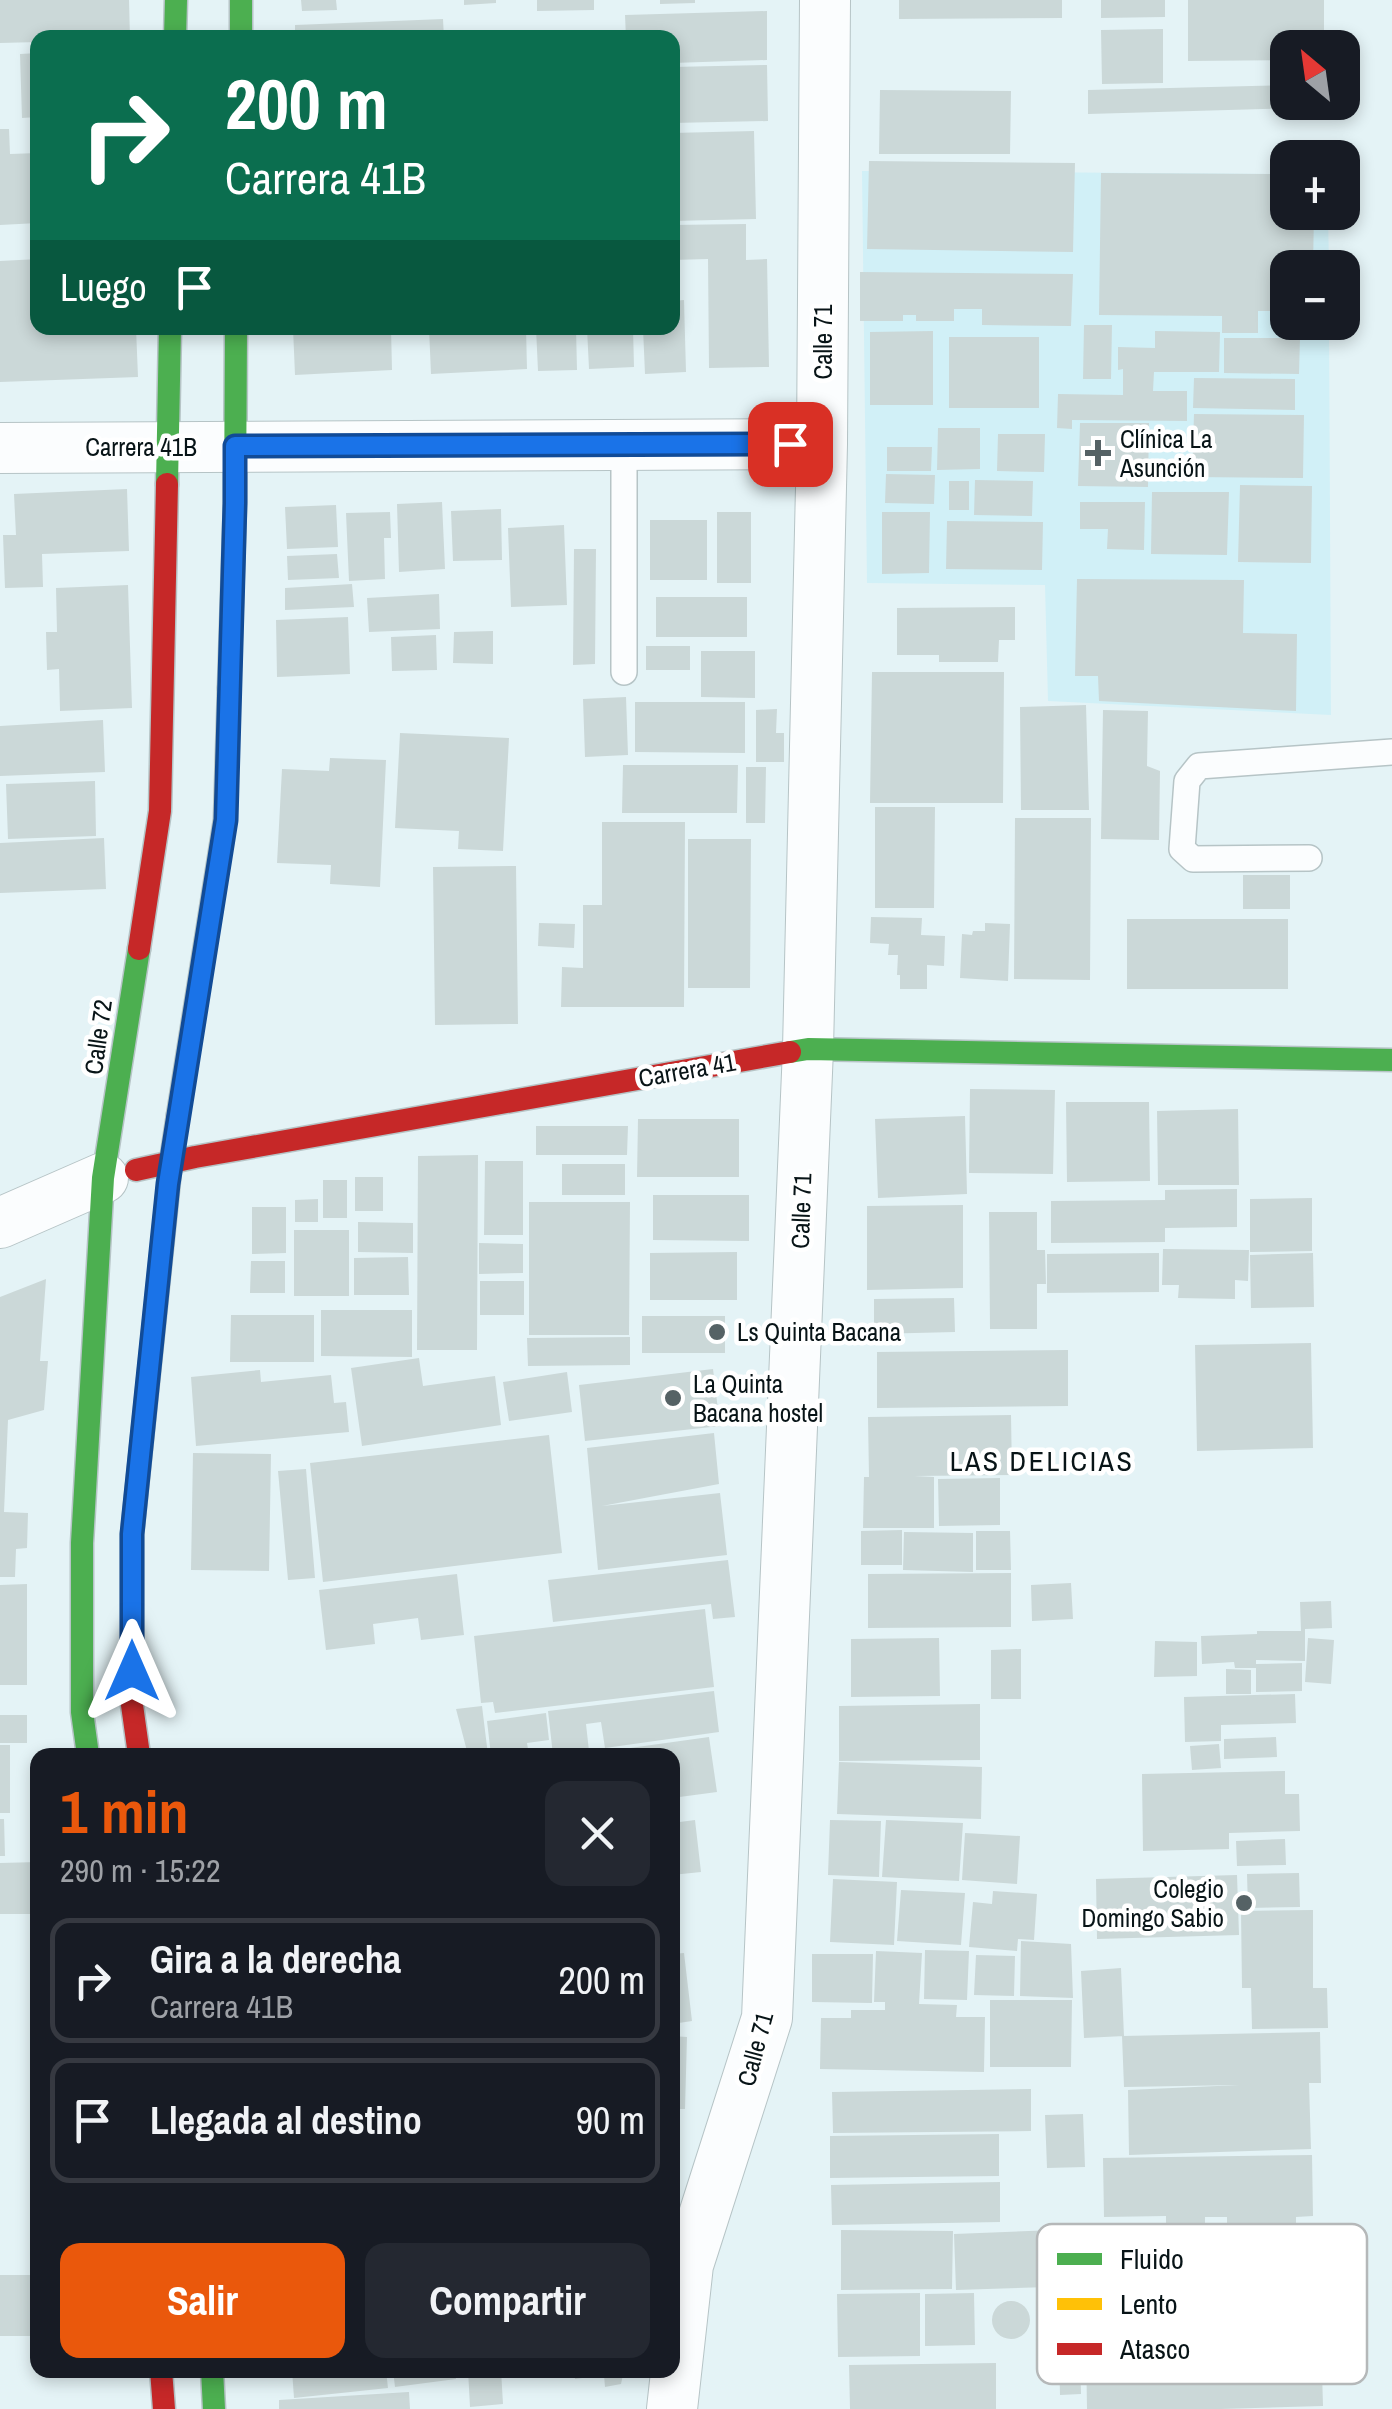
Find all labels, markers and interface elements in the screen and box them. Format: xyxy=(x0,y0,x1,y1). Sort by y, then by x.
north arrow xyxy=(1270,30,1360,120)
map controls xyxy=(1270,30,1360,340)
text: 200 m xyxy=(225,57,388,151)
icon: right xyxy=(60,70,190,200)
button: + xyxy=(1270,140,1360,230)
text: Carrera 41B xyxy=(225,147,426,208)
button: − xyxy=(1270,250,1360,340)
icon: arrive xyxy=(167,260,222,315)
text: Luego xyxy=(60,262,147,313)
street label: Calle 71 xyxy=(806,304,840,380)
pin xyxy=(748,402,833,487)
icon: arrive xyxy=(763,417,818,472)
place label: Clínica La Asunción xyxy=(1119,422,1213,485)
street label: Carrera 41B xyxy=(85,430,197,464)
marker: Clínica La Asunción xyxy=(1085,440,1111,466)
street label: Calle 72 xyxy=(76,997,120,1077)
street label: Carrera 41 xyxy=(636,1045,739,1095)
street label: Calle 71 xyxy=(783,1172,819,1249)
place label: Ls Quinta Bacana xyxy=(737,1315,902,1349)
marker: Ls Quinta Bacana xyxy=(706,1321,728,1343)
place label: La Quinta Bacana hostel xyxy=(693,1367,823,1430)
marker: La Quinta Bacana hostel xyxy=(662,1387,684,1409)
district label: LAS DELICIAS xyxy=(950,1442,1134,1480)
position arrow xyxy=(80,1619,184,1723)
text: 1 min xyxy=(60,1771,189,1852)
button: close xyxy=(545,1781,650,1886)
text: 290 m · 15:22 xyxy=(60,1849,220,1892)
place label: Colegio Domingo Sabio xyxy=(1082,1872,1224,1935)
marker: Colegio Domingo Sabio xyxy=(1233,1892,1255,1914)
text: Gira a la derecha xyxy=(150,1934,401,1985)
icon: right xyxy=(65,1953,120,2008)
text: 200 m xyxy=(558,1955,645,2006)
text: Carrera 41B xyxy=(150,1985,293,2028)
street label: Calle 71 xyxy=(729,2008,781,2090)
icon: arrive xyxy=(65,2093,120,2148)
text: Llegada al destino xyxy=(150,2095,422,2146)
text: 90 m xyxy=(576,2095,645,2146)
legend xyxy=(1037,2224,1367,2384)
text: Fluido xyxy=(1120,2240,1184,2278)
button: Salir xyxy=(60,2243,345,2358)
button: Compartir xyxy=(365,2243,650,2358)
text: Lento xyxy=(1120,2285,1177,2323)
text: Atasco xyxy=(1119,2330,1190,2368)

